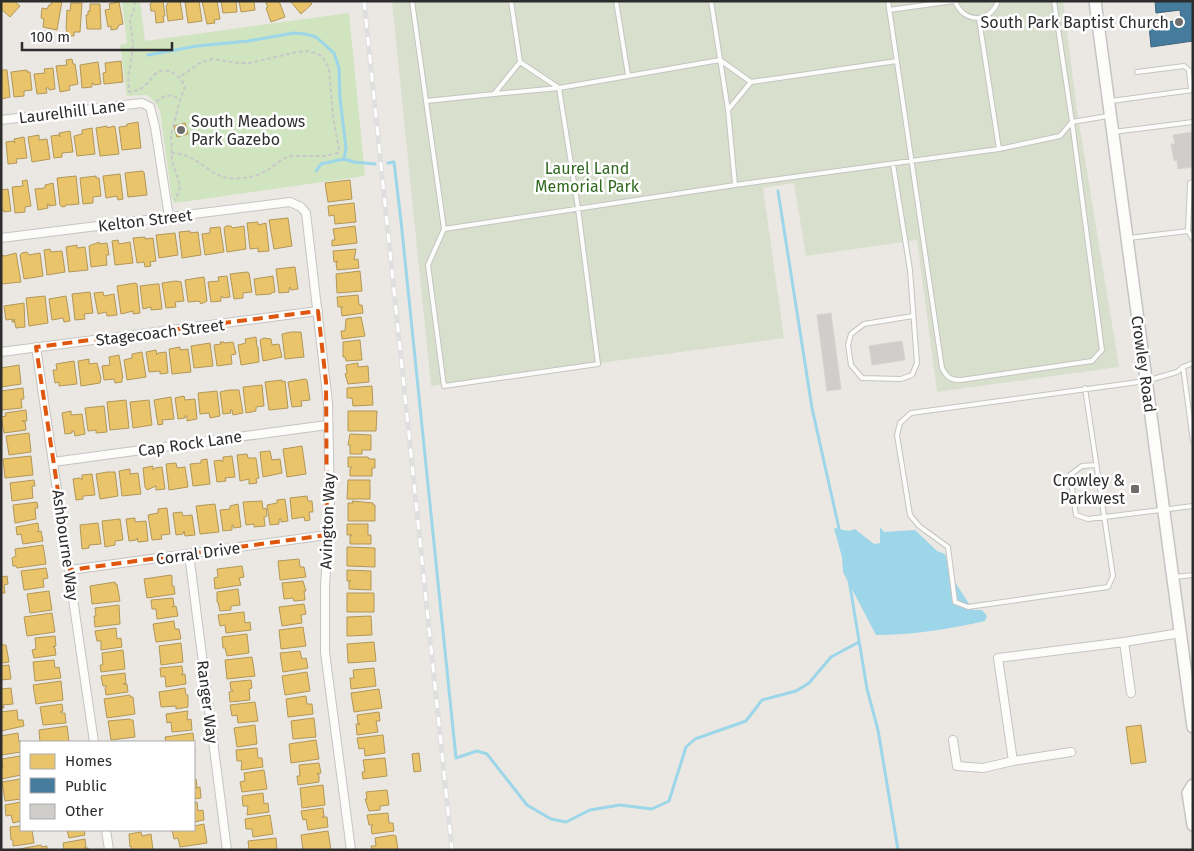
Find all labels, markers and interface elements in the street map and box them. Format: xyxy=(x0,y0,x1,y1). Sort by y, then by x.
place label: South Park Baptist Church xyxy=(981,13,1169,32)
marker: South Park Baptist Church xyxy=(1173,16,1185,28)
scale bar xyxy=(22,20,172,52)
text: 100 m xyxy=(30,28,70,46)
street label: Laurelhill Lane xyxy=(18,96,126,127)
place label: South Meadows Park Gazebo xyxy=(191,112,305,149)
marker: South Meadows Park Gazebo xyxy=(175,124,187,136)
park label: Laurel Land Memorial Park xyxy=(535,159,640,196)
street label: Kelton Street xyxy=(97,205,193,236)
street label: Crowley Road xyxy=(1127,314,1160,414)
street label: Stagecoach Street xyxy=(95,315,226,350)
street label: Cap Rock Lane xyxy=(137,427,243,460)
place label: Crowley & Parkwest xyxy=(1053,471,1125,508)
street label: Avington Way xyxy=(316,472,339,570)
marker: Crowley & Parkwest xyxy=(1129,483,1141,495)
street label: Ashbourne Way xyxy=(48,488,83,602)
street label: Corral Drive xyxy=(155,538,241,569)
street label: Ranger Way xyxy=(193,659,222,745)
legend xyxy=(20,741,195,831)
text: Homes xyxy=(65,752,112,770)
text: Public xyxy=(65,777,107,795)
text: Other xyxy=(65,802,104,820)

